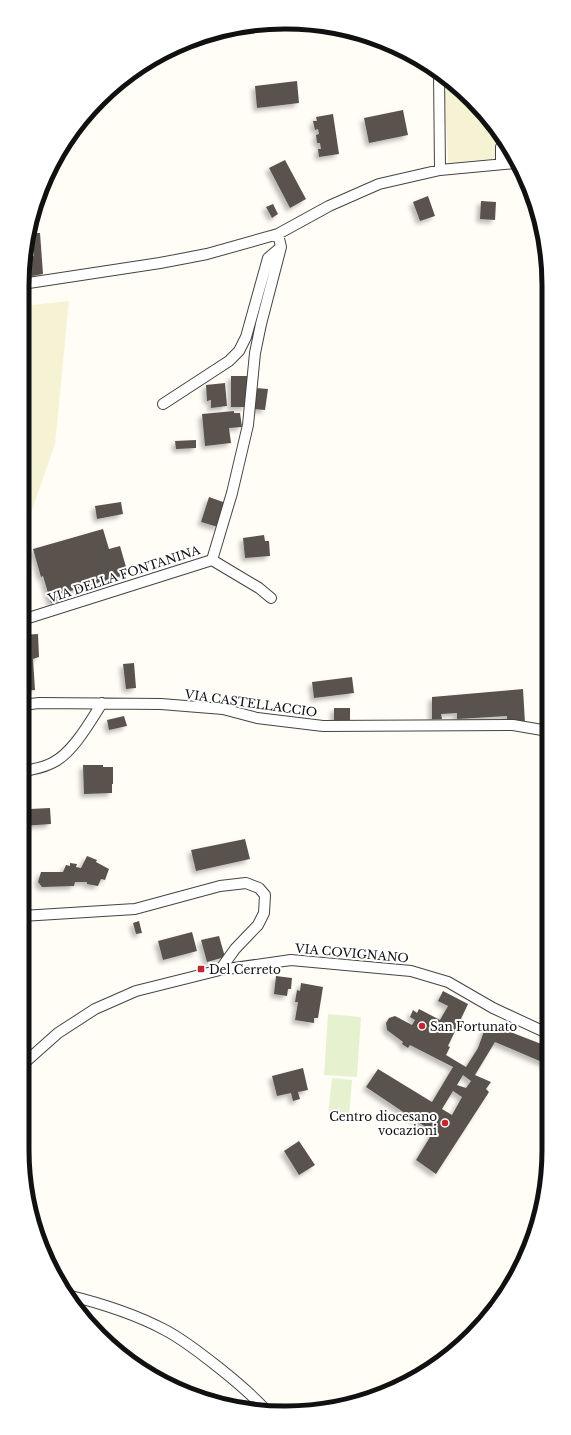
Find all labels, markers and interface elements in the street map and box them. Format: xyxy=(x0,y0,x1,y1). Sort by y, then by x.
street label: VIA DELLA FONTANINA xyxy=(45,542,203,606)
street label: VIA CASTELLACCIO xyxy=(183,686,318,720)
street label: VIA COVIGNANO xyxy=(294,940,409,965)
place label: Del Cerreto xyxy=(209,962,281,977)
marker: Del Cerreto xyxy=(196,964,206,974)
place label: San Fortunato xyxy=(430,1019,517,1034)
marker: San Fortunato xyxy=(417,1021,427,1031)
place label: Centro diocesano vocazioni xyxy=(329,1109,437,1138)
marker: Centro diocesano vocazioni xyxy=(440,1118,450,1128)

